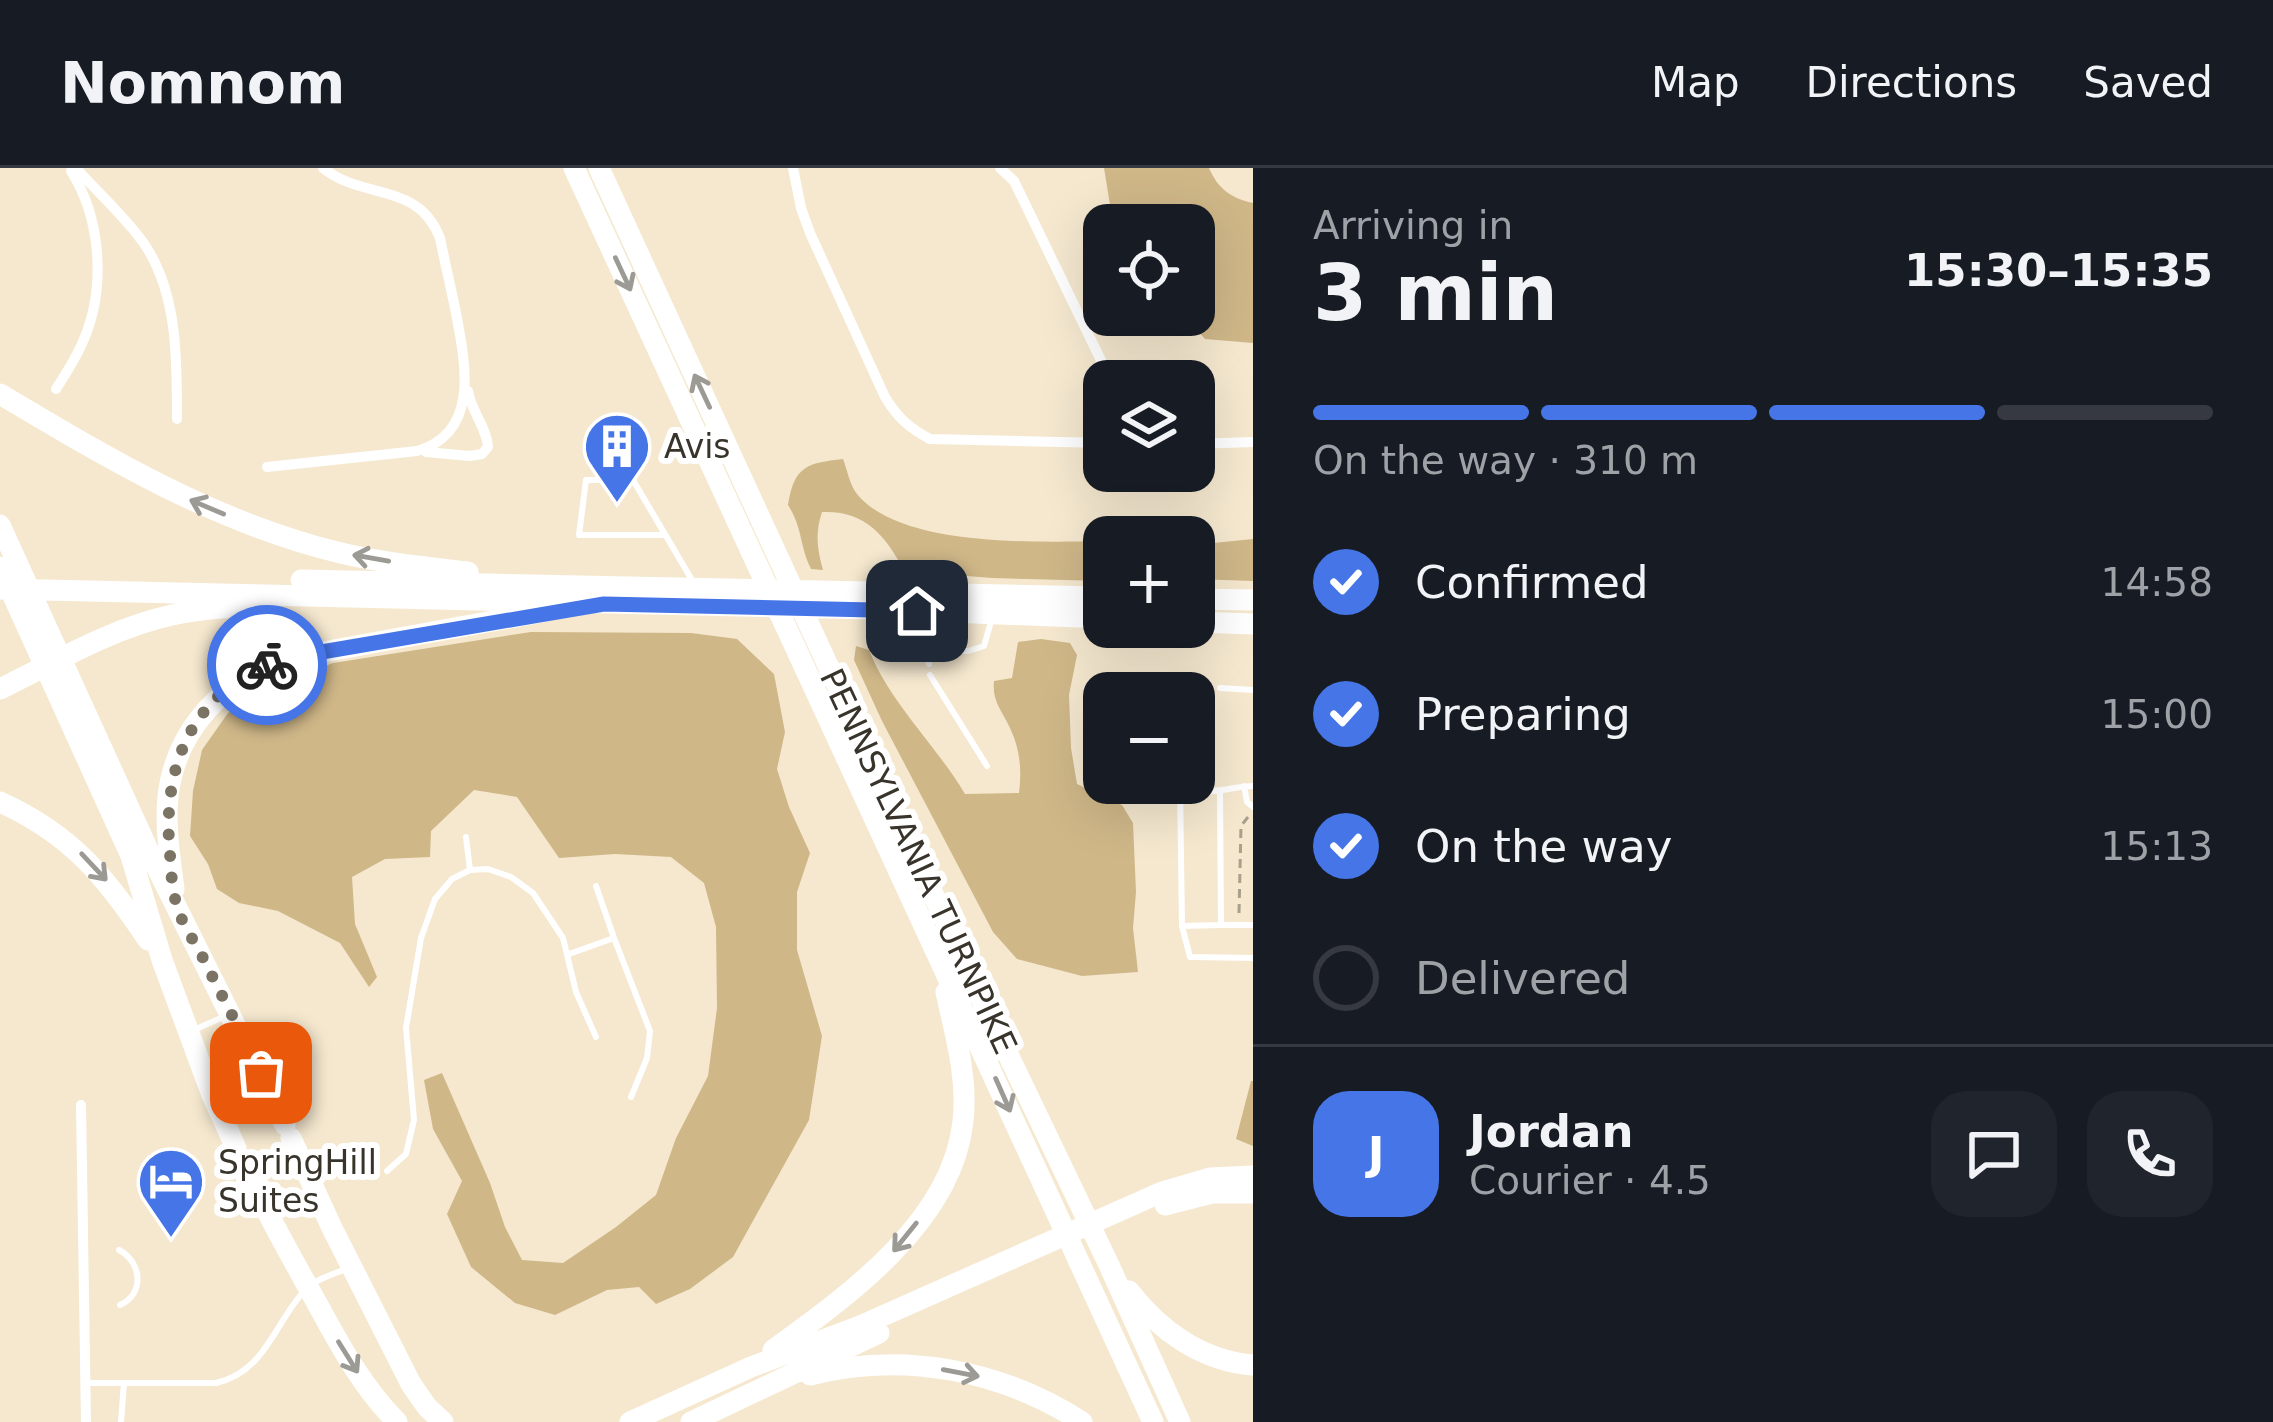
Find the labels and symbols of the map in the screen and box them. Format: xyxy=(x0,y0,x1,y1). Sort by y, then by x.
one-way arrow xyxy=(613,255,635,291)
one-way arrow xyxy=(690,374,712,410)
building icon: Avis xyxy=(582,411,652,505)
place label: Avis xyxy=(664,427,731,466)
one-way arrow xyxy=(189,495,226,516)
one-way arrow xyxy=(352,546,391,569)
pin xyxy=(866,560,968,662)
courier xyxy=(207,605,327,725)
street label: PENNSYLVANIA TURNPIKE xyxy=(812,662,1025,1060)
one-way arrow xyxy=(80,852,107,882)
pin xyxy=(210,1022,312,1124)
one-way arrow xyxy=(993,1077,1015,1113)
place label: SpringHill Suites xyxy=(218,1143,377,1220)
hotel icon: SpringHill Suites xyxy=(136,1146,206,1240)
one-way arrow xyxy=(892,1220,918,1252)
one-way arrow xyxy=(336,1339,360,1373)
one-way arrow xyxy=(940,1363,979,1385)

